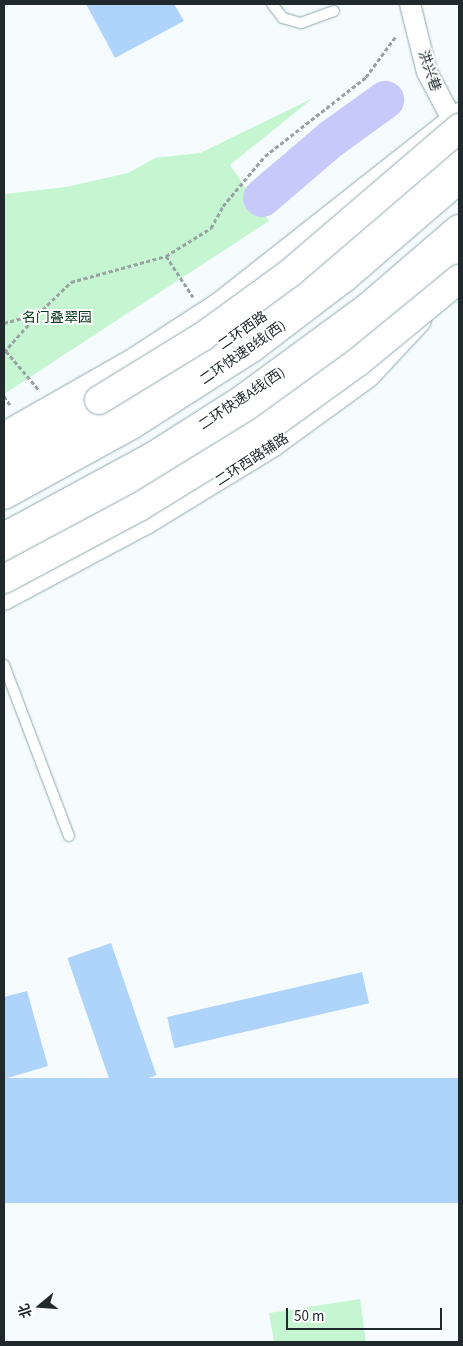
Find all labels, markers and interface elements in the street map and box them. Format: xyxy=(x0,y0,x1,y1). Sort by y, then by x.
street label: 洪兴巷 xyxy=(414,48,444,94)
street label: 二环西路 xyxy=(215,308,271,354)
park label: 名门叠翠园 xyxy=(22,310,92,326)
street label: 二环快速B线(西) xyxy=(197,317,289,389)
street label: 二环快速A线(西) xyxy=(196,364,288,434)
street label: 二环西路辅路 xyxy=(212,430,292,490)
north arrow xyxy=(15,1281,65,1331)
scale bar xyxy=(288,1298,444,1330)
text: 北 xyxy=(14,1301,37,1320)
text: 50 m xyxy=(294,1306,324,1327)

